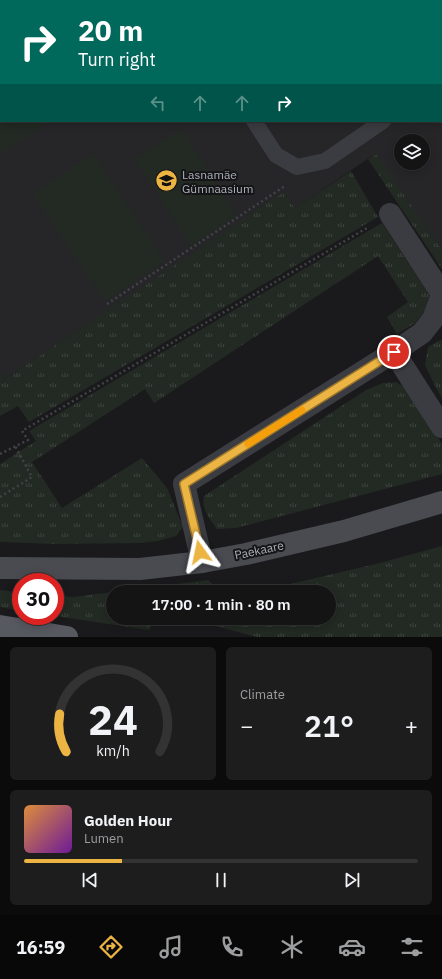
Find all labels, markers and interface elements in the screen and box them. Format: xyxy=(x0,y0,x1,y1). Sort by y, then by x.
text: 20 m xyxy=(78,12,143,49)
icon: right xyxy=(12,16,64,68)
text: Turn right xyxy=(78,48,156,71)
icon: left xyxy=(147,92,169,114)
icon: ahead xyxy=(189,92,211,114)
icon: ahead xyxy=(231,92,253,114)
icon: right xyxy=(273,92,295,114)
map controls xyxy=(394,134,430,170)
button: layers xyxy=(394,134,430,170)
place label: Lasnamäe Gümnaasium xyxy=(182,167,253,196)
school or university icon: Lasnamäe Gümnaasium xyxy=(154,168,180,194)
pin xyxy=(377,335,411,369)
icon: arrive xyxy=(383,341,405,363)
position arrow xyxy=(179,531,221,573)
street label: Paekaare xyxy=(233,537,285,563)
speed limit sign: 30 xyxy=(12,573,64,625)
text: 17:00 · 1 min · 80 m xyxy=(151,595,291,614)
text: Climate xyxy=(240,686,285,703)
text: 24 xyxy=(88,691,138,745)
text: 21° xyxy=(304,706,354,745)
text: − xyxy=(240,711,253,740)
text: + xyxy=(405,711,418,740)
text: km/h xyxy=(96,740,130,759)
text: Golden Hour xyxy=(84,811,172,830)
text: Lumen xyxy=(84,830,124,847)
icon: previous xyxy=(79,869,101,891)
icon: pause xyxy=(210,869,232,891)
icon: next xyxy=(341,869,363,891)
icon: directions xyxy=(97,933,125,961)
icon: music xyxy=(157,933,185,961)
icon: phone xyxy=(218,933,246,961)
icon: climate xyxy=(278,933,306,961)
icon: car xyxy=(338,933,366,961)
icon: filters xyxy=(398,933,426,961)
text: 16:59 xyxy=(16,936,65,959)

